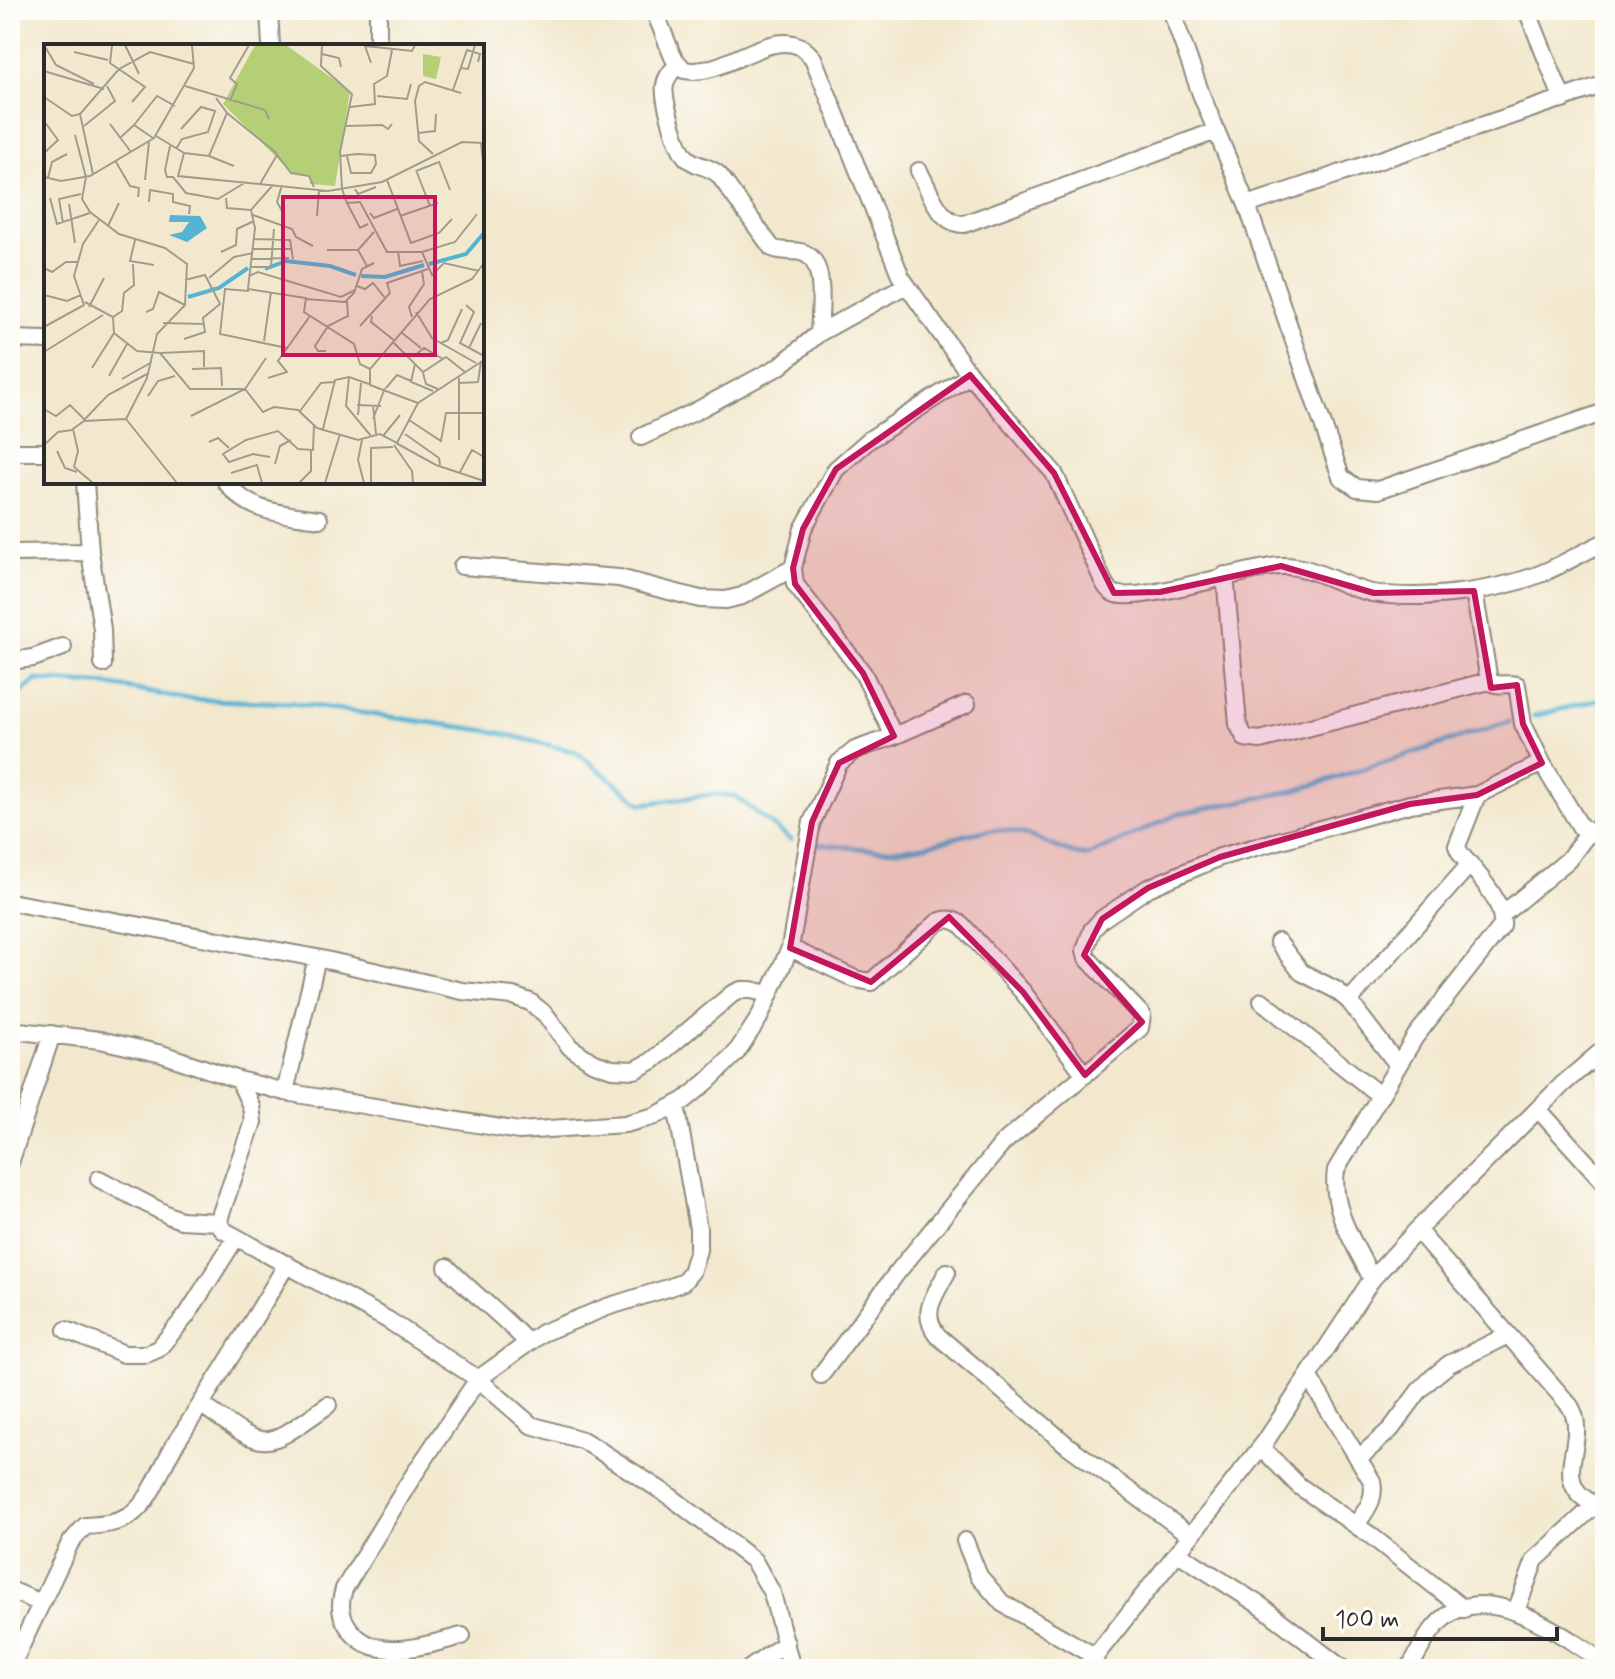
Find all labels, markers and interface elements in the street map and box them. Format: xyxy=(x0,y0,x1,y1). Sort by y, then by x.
inset map xyxy=(44,44,484,484)
scale bar xyxy=(1323,1591,1557,1641)
text: 100 m xyxy=(1335,1605,1399,1636)

